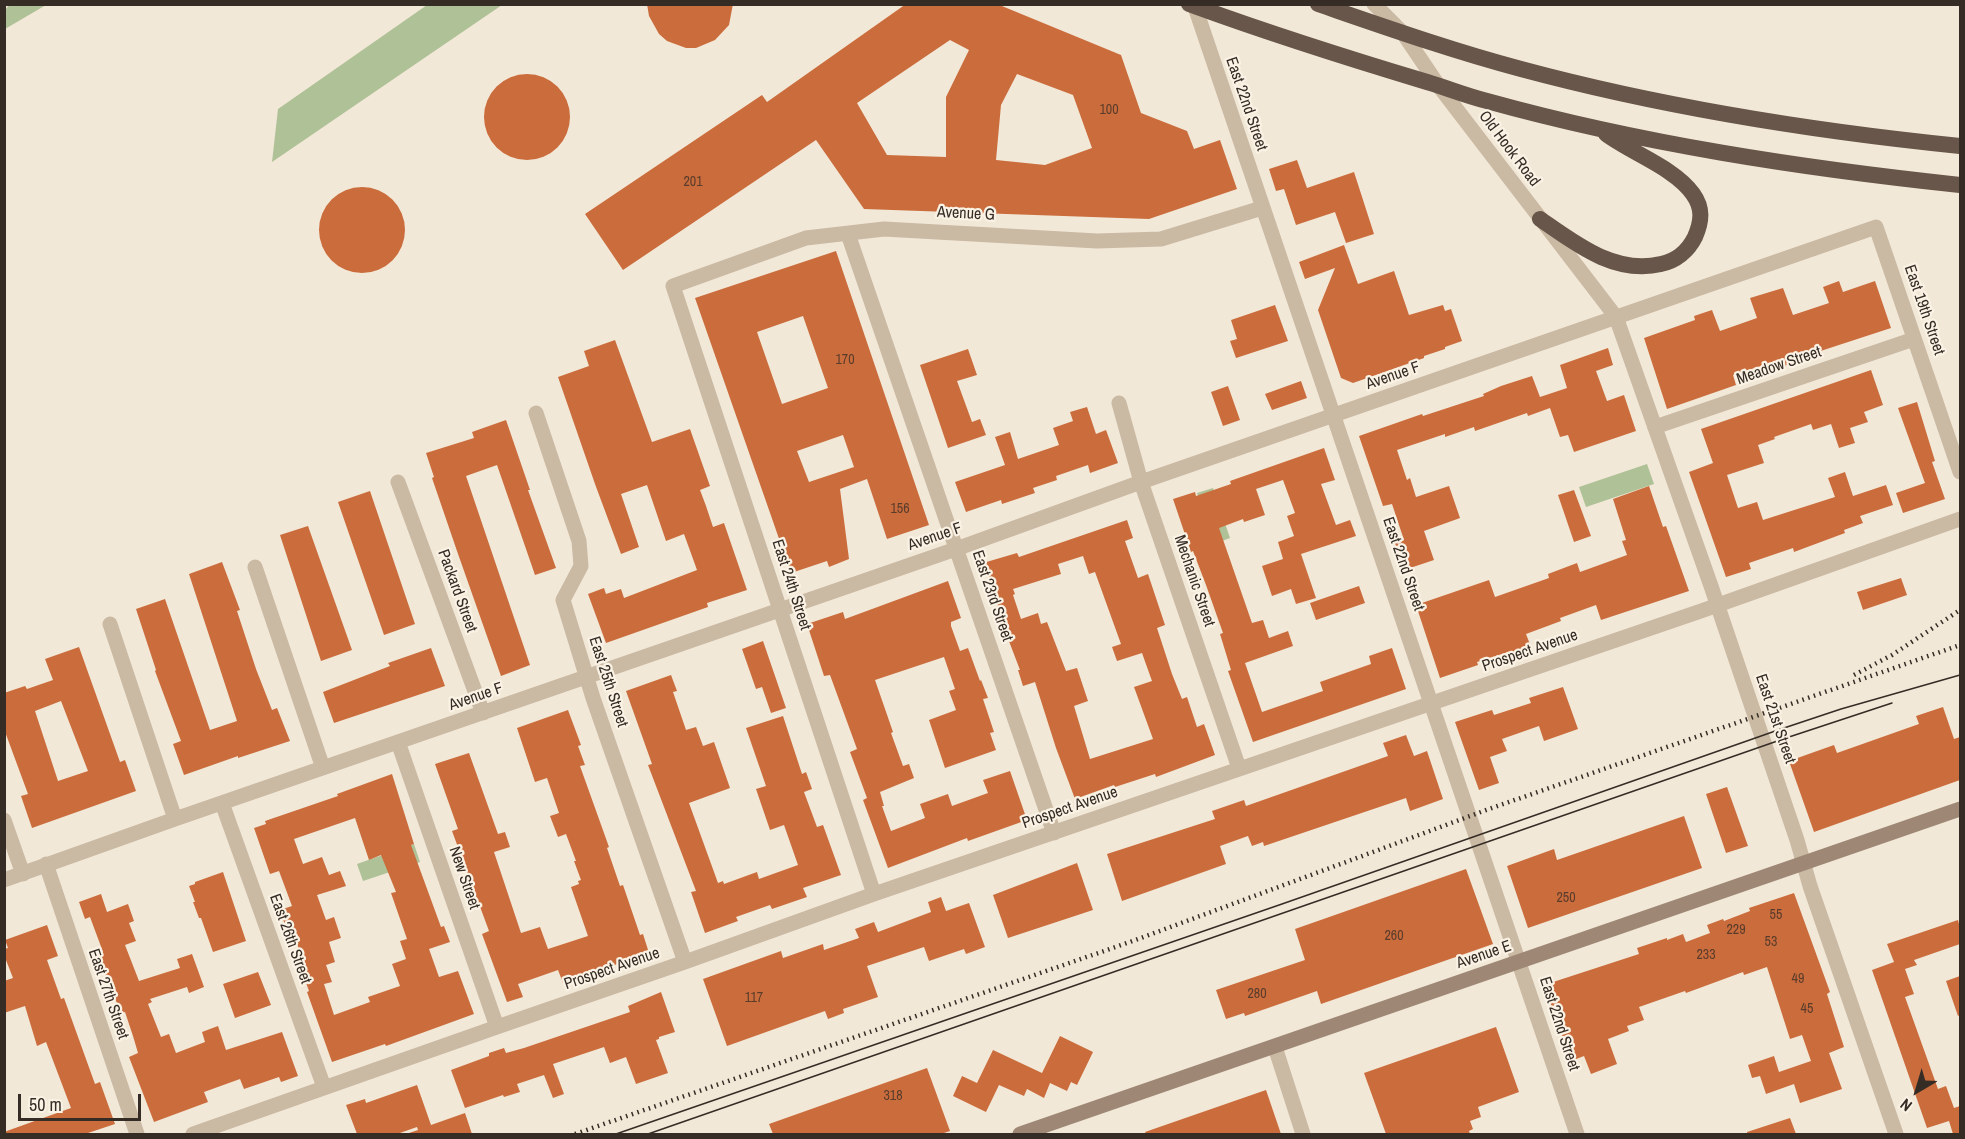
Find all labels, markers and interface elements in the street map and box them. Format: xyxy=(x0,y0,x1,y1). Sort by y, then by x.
street label: East 22nd Street xyxy=(1221,55,1271,153)
house number: 100 xyxy=(1099,102,1119,118)
street label: Old Hook Road xyxy=(1474,107,1544,191)
house number: 201 xyxy=(683,174,703,190)
street label: Avenue G xyxy=(936,203,996,225)
street label: East 19th Street xyxy=(1900,262,1948,358)
street label: Meadow Street xyxy=(1734,343,1824,389)
house number: 170 xyxy=(835,352,855,368)
street label: Avenue F xyxy=(1363,358,1423,394)
house number: 156 xyxy=(890,501,910,517)
street label: East 22nd Street xyxy=(1378,515,1428,613)
street label: Avenue F xyxy=(905,519,965,555)
street label: Mechanic Street xyxy=(1169,533,1219,629)
street label: East 24th Street xyxy=(767,537,815,633)
street label: Packard Street xyxy=(433,547,481,635)
street label: East 23rd Street xyxy=(967,548,1017,644)
street label: Prospect Avenue xyxy=(1480,626,1580,676)
street label: East 25th Street xyxy=(584,634,632,730)
street label: East 21st Street xyxy=(1751,672,1799,766)
street label: Avenue F xyxy=(446,679,506,715)
street label: Prospect Avenue xyxy=(1020,783,1120,833)
street label: New Street xyxy=(444,844,484,912)
house number: 250 xyxy=(1556,890,1576,906)
street label: East 26th Street xyxy=(265,892,315,986)
house number: 55 xyxy=(1770,907,1782,923)
house number: 229 xyxy=(1726,922,1746,938)
house number: 260 xyxy=(1384,928,1404,944)
house number: 53 xyxy=(1765,934,1777,950)
street label: Avenue E xyxy=(1454,937,1514,973)
street label: Prospect Avenue xyxy=(562,944,662,994)
street label: East 27th Street xyxy=(84,946,132,1042)
house number: 233 xyxy=(1696,947,1716,963)
house number: 49 xyxy=(1792,971,1804,987)
street label: East 22nd Street xyxy=(1535,975,1583,1073)
house number: 280 xyxy=(1247,986,1267,1002)
house number: 117 xyxy=(745,990,763,1006)
house number: 45 xyxy=(1801,1001,1813,1017)
north arrow xyxy=(1887,1061,1947,1121)
scale bar xyxy=(21,1082,144,1120)
house number: 318 xyxy=(883,1088,903,1104)
text: 50 m xyxy=(29,1092,62,1117)
text: N xyxy=(1895,1094,1916,1117)

